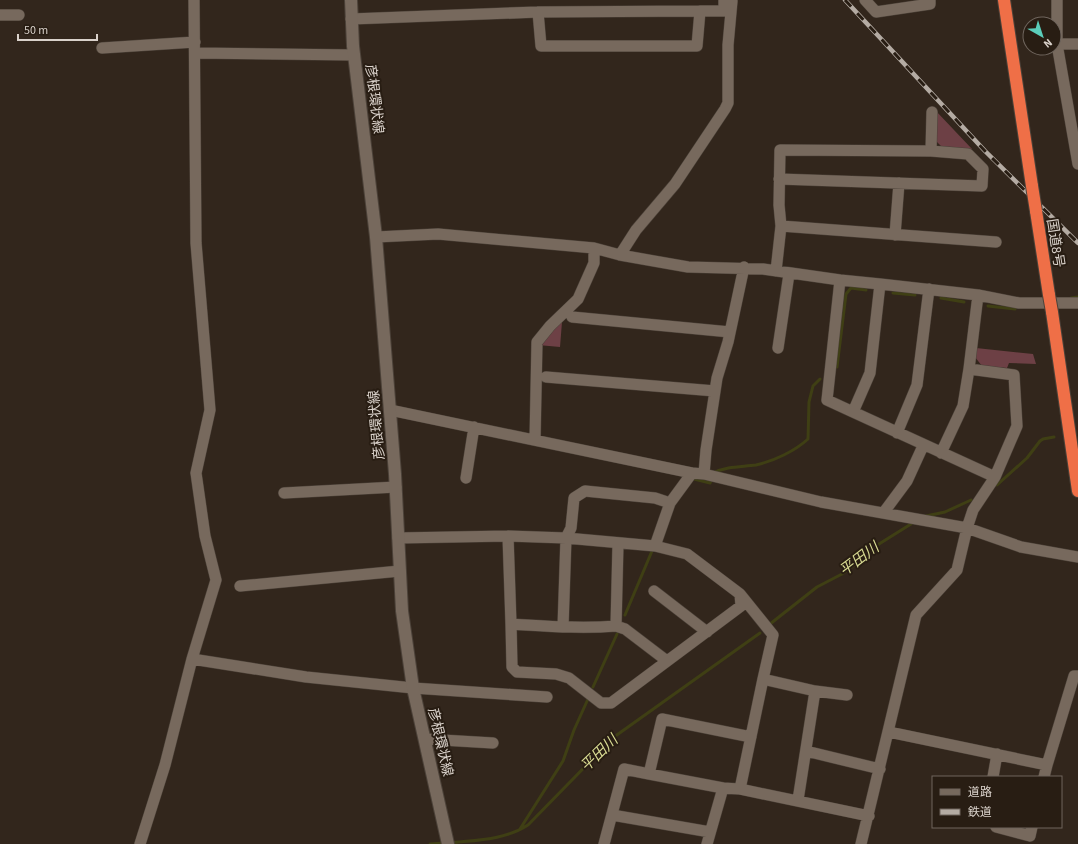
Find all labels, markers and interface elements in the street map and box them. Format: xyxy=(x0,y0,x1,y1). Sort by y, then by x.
scale bar xyxy=(18,16,97,42)
north arrow xyxy=(1022,16,1062,56)
text: 50 m xyxy=(24,22,48,39)
text: N xyxy=(1040,35,1056,52)
street label: 彦根環状線 xyxy=(360,63,388,135)
street label: 国道8号 xyxy=(1041,217,1069,269)
street label: 彦根環状線 xyxy=(364,389,390,461)
water label: 平田川 xyxy=(835,536,885,581)
street label: 彦根環状線 xyxy=(422,706,458,779)
water label: 平田川 xyxy=(576,729,624,777)
legend xyxy=(932,776,1062,828)
text: 道路 xyxy=(968,784,992,801)
text: 鉄道 xyxy=(968,804,992,821)

